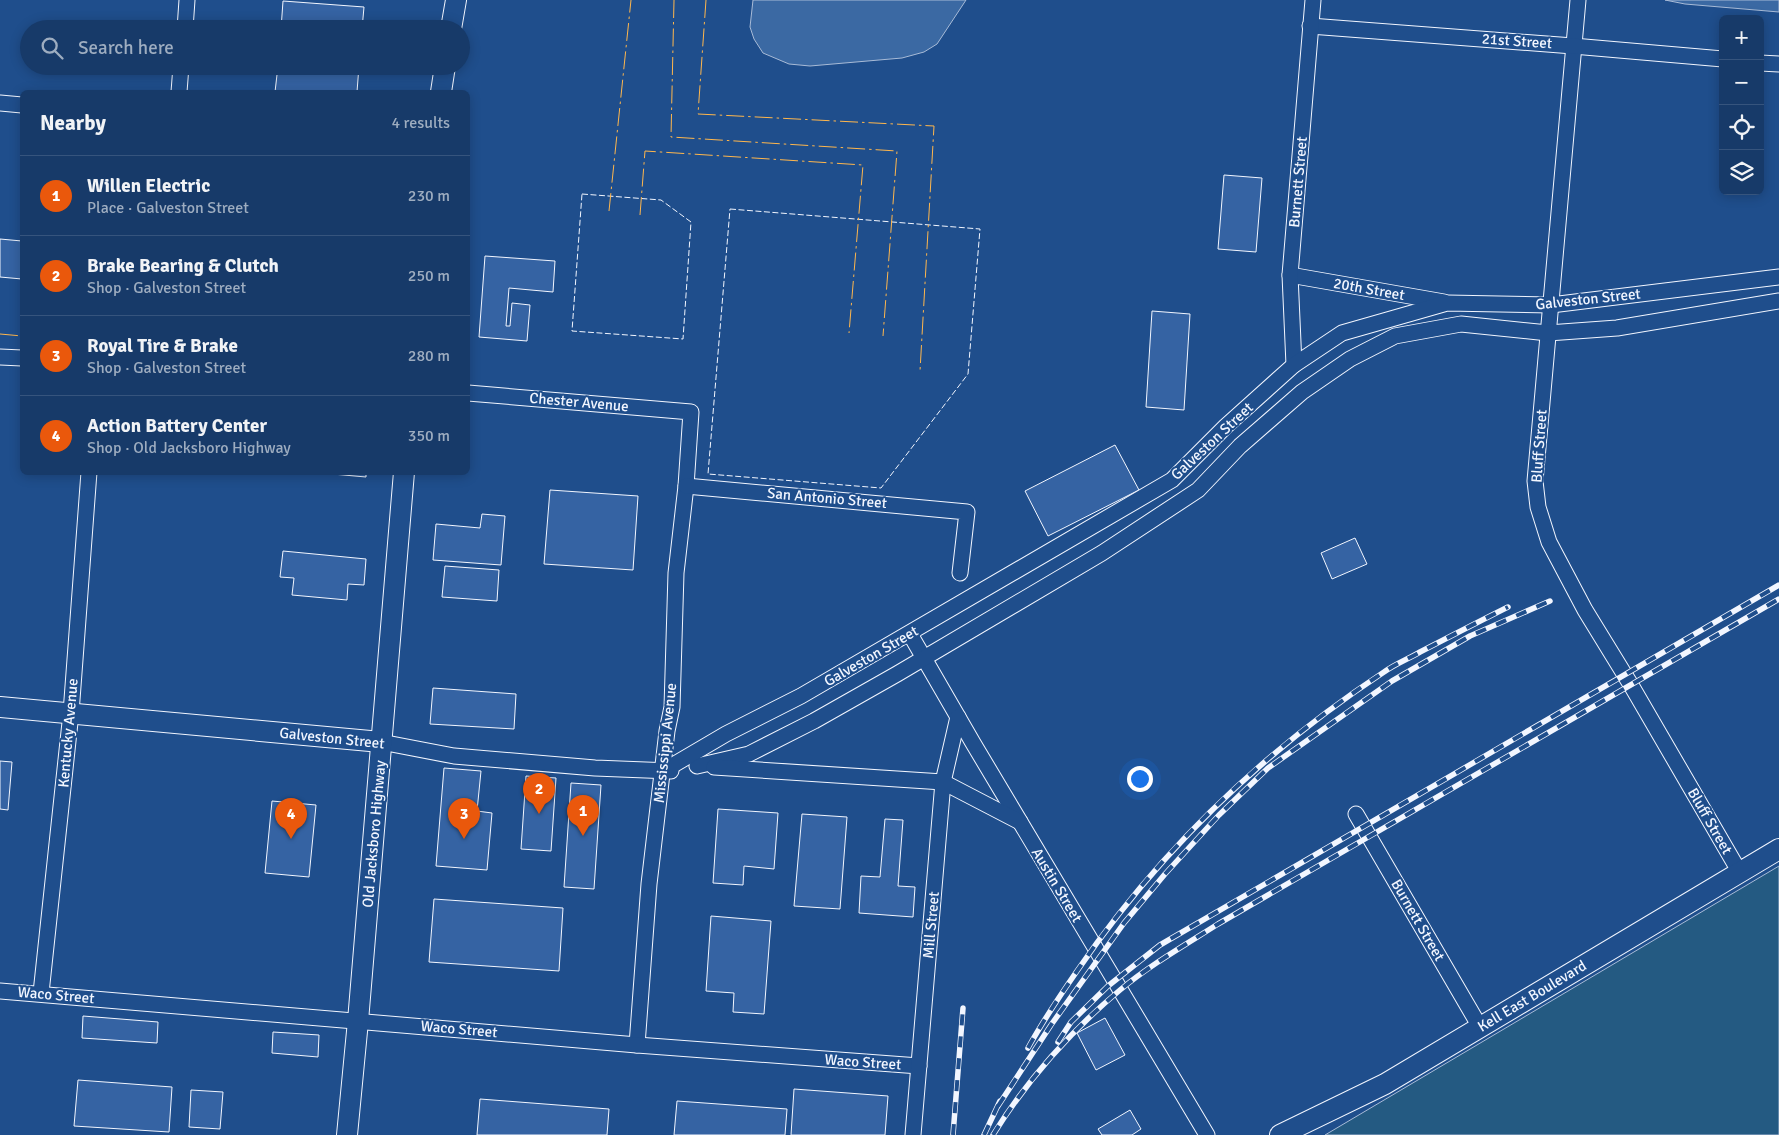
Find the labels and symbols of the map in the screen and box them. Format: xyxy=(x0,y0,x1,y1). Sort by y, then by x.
street label: 21st Street xyxy=(1481,30,1553,52)
street label: Burnett Street xyxy=(1285,136,1311,228)
street label: 20th Street xyxy=(1332,274,1406,304)
street label: Galveston Street xyxy=(1535,285,1641,313)
street label: Chester Avenue xyxy=(529,389,629,415)
street label: Galveston Street xyxy=(1167,398,1257,484)
street label: Bluff Street xyxy=(1527,409,1551,483)
street label: San Antonio Street xyxy=(766,484,888,512)
street label: Galveston Street xyxy=(821,622,921,690)
street label: Kentucky Avenue xyxy=(54,678,82,788)
street label: Mississippi Avenue xyxy=(650,682,680,804)
street label: Galveston Street xyxy=(279,724,385,752)
street label: Old Jacksboro Highway xyxy=(359,760,389,908)
your location xyxy=(1127,766,1153,792)
pin: 2 xyxy=(523,773,555,814)
street label: Bluff Street xyxy=(1684,785,1736,857)
pin: 1 xyxy=(567,795,599,836)
pin: 4 xyxy=(275,798,307,839)
pin: 3 xyxy=(448,798,480,839)
street label: Austin Street xyxy=(1028,844,1086,926)
street label: Burnett Street xyxy=(1387,876,1449,964)
street label: Mill Street xyxy=(919,891,943,959)
street label: Kell East Boulevard xyxy=(1474,956,1590,1036)
street label: Waco Street xyxy=(17,983,95,1007)
street label: Waco Street xyxy=(420,1017,498,1041)
street label: Waco Street xyxy=(824,1050,902,1074)

